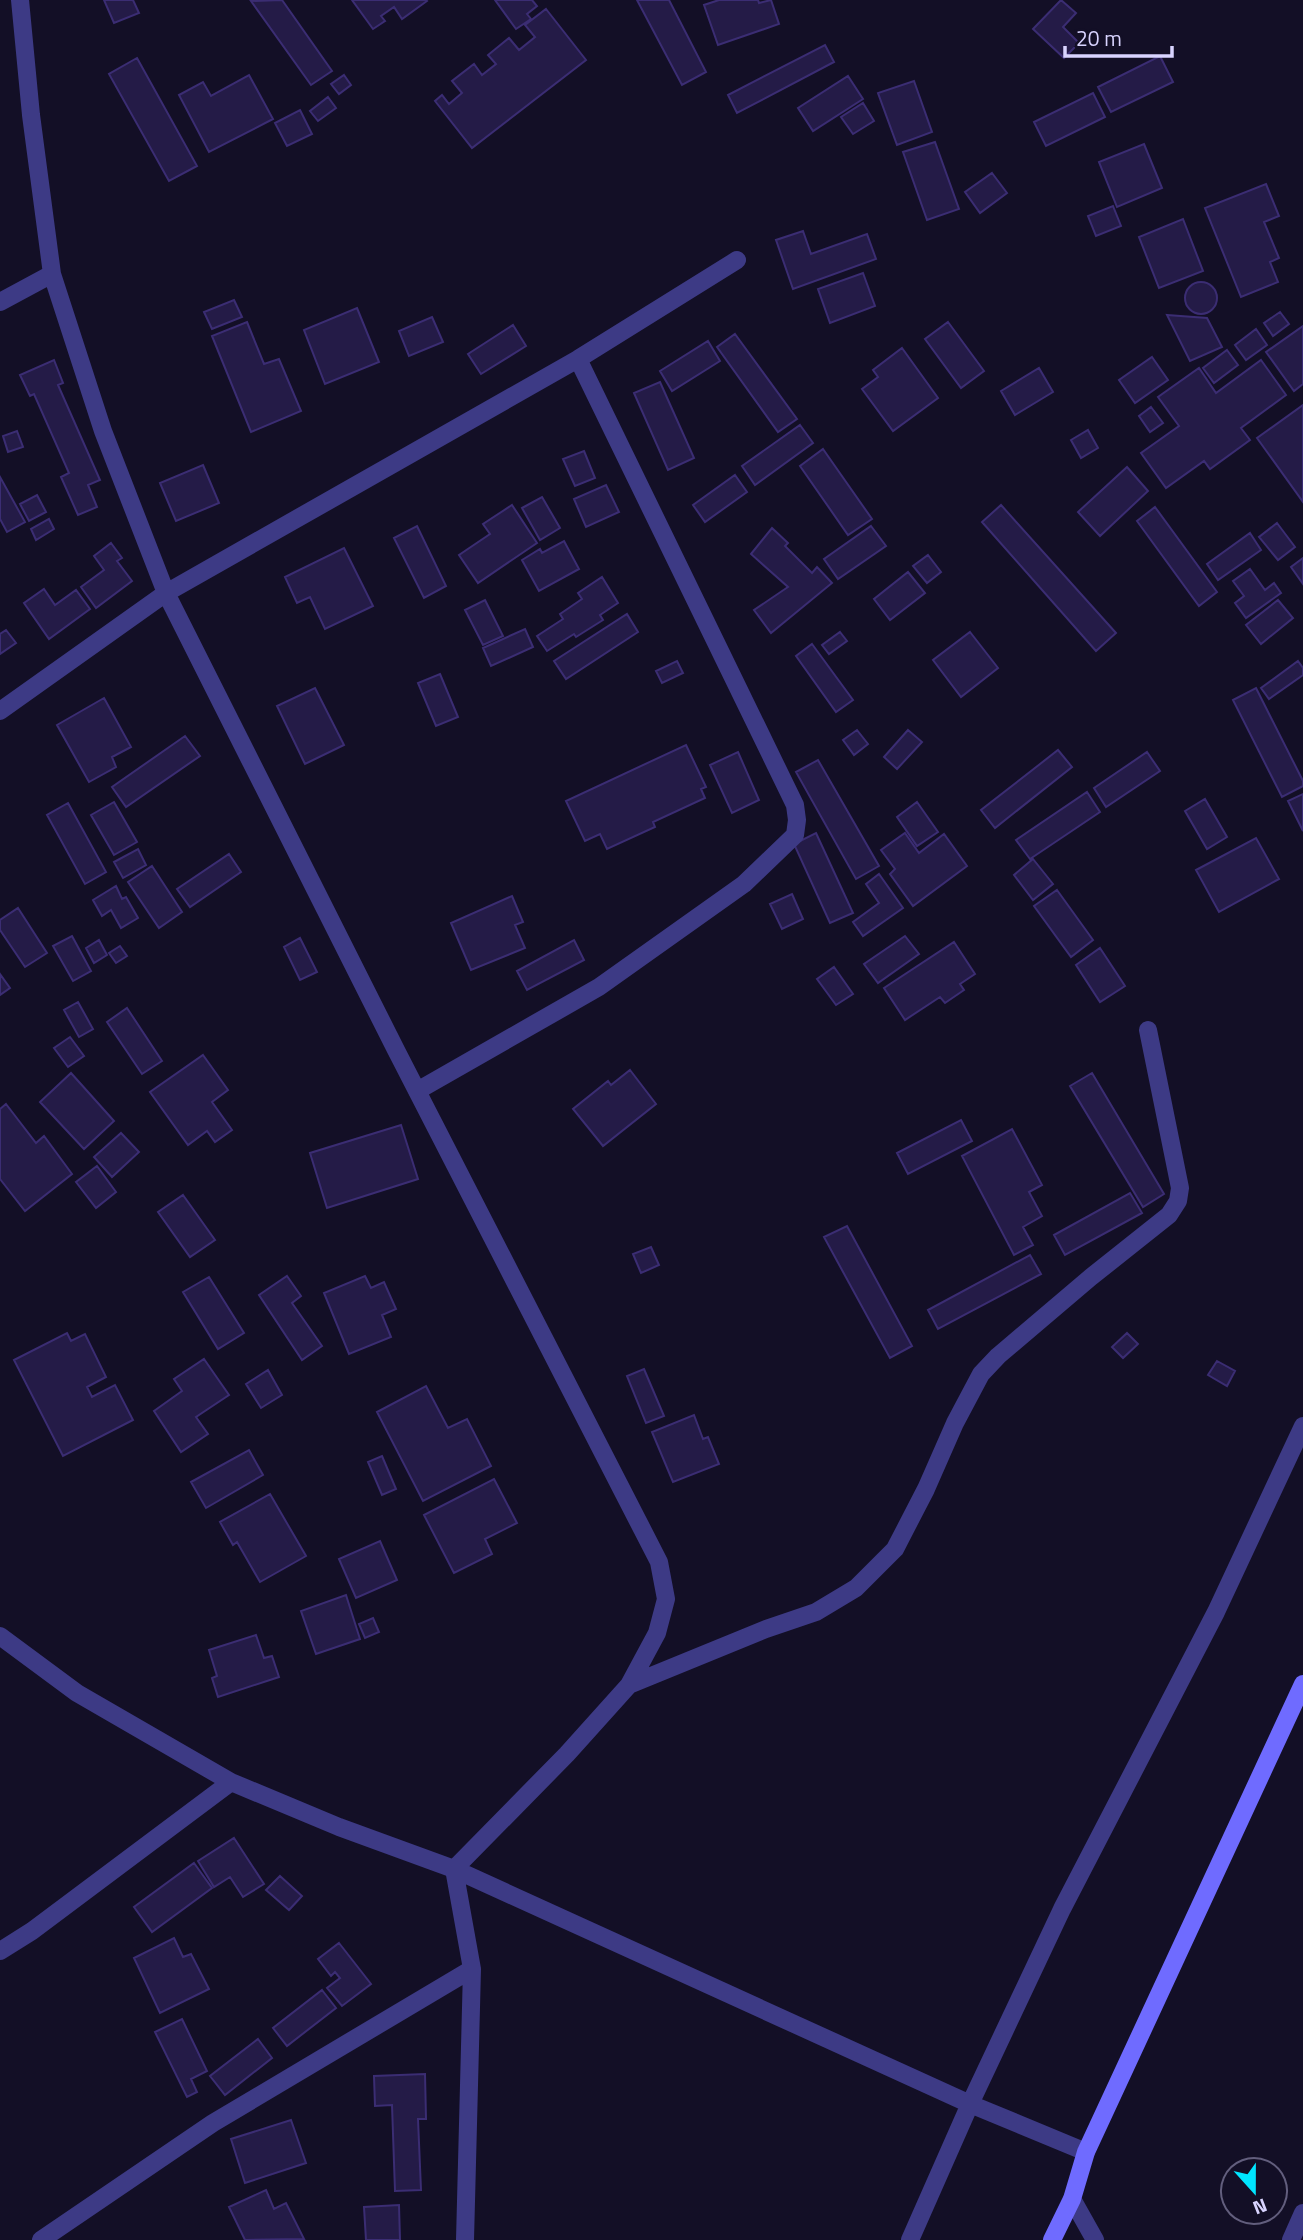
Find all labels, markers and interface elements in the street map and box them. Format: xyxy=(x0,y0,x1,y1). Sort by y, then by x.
scale bar xyxy=(1065,14,1172,58)
text: 20 m xyxy=(1076,22,1122,54)
north arrow xyxy=(1219,2156,1289,2226)
text: N xyxy=(1249,2191,1272,2223)

